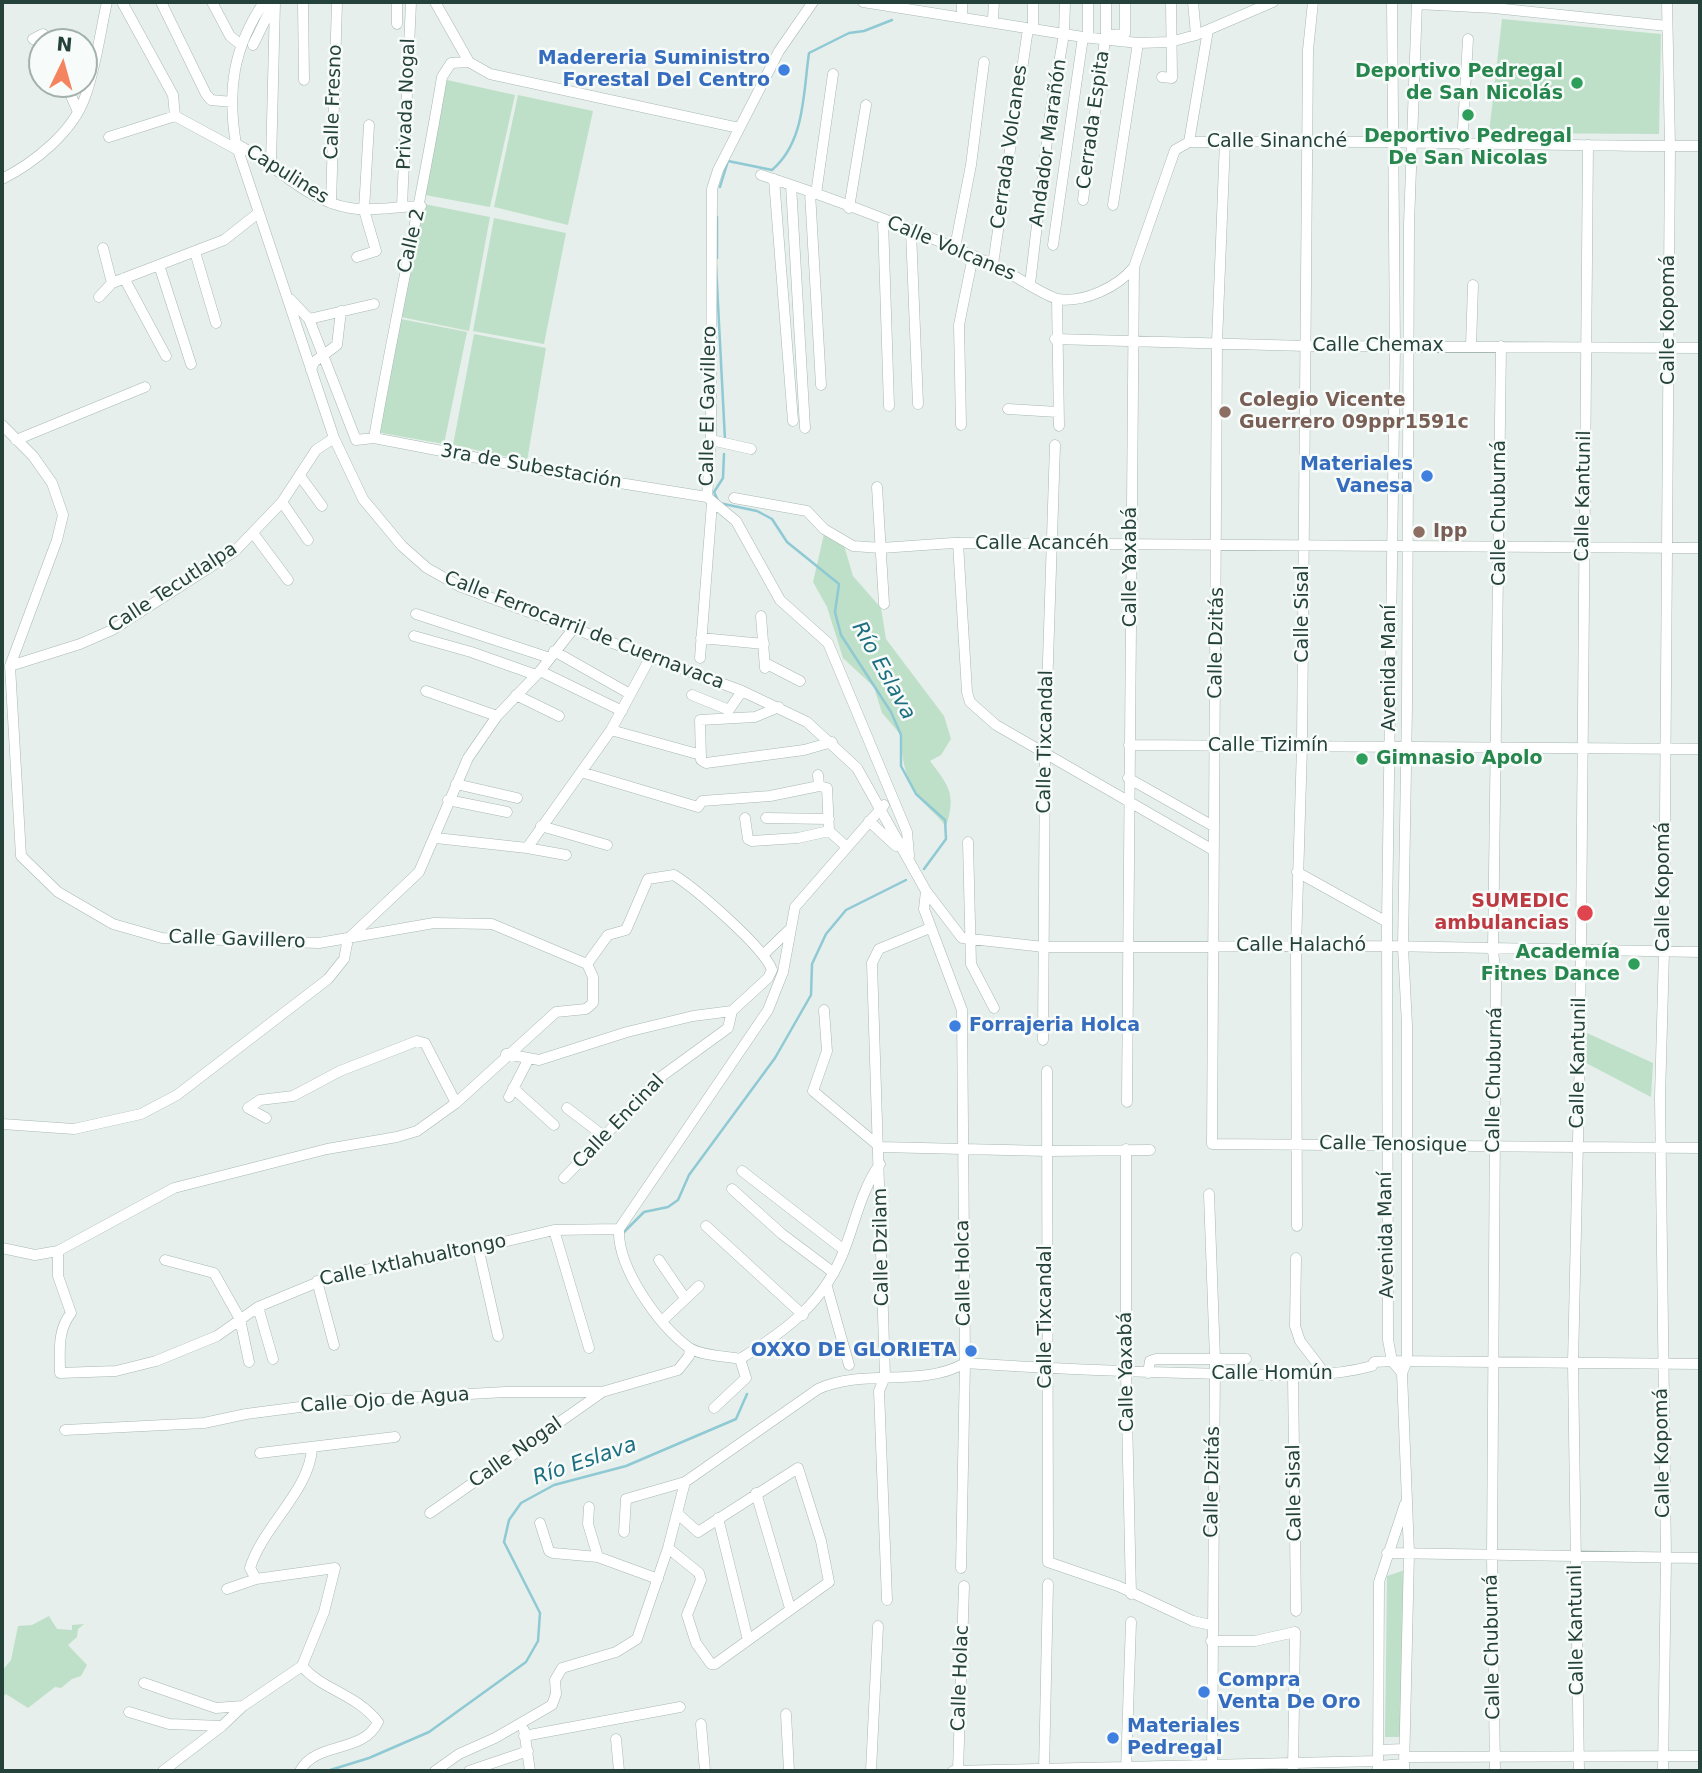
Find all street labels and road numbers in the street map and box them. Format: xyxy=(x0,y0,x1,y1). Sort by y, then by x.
street label: Privada Nogal xyxy=(393,38,421,170)
street label: Calle Fresno xyxy=(321,44,347,160)
street label: Cerrada Espita xyxy=(1073,49,1115,191)
street label: Andador Marañón xyxy=(1026,57,1072,229)
street label: Cerrada Volcanes xyxy=(987,63,1033,231)
street label: Calle Sinanché xyxy=(1207,131,1347,153)
street label: Capulines xyxy=(241,141,333,209)
street label: Calle 2 xyxy=(394,207,430,275)
street label: Calle Volcanes xyxy=(883,212,1019,286)
street label: Calle Kopomá xyxy=(1658,255,1680,385)
street label: Calle El Gavillero xyxy=(696,325,722,487)
street label: Calle Chemax xyxy=(1312,335,1444,357)
street label: Calle Kantunil xyxy=(1571,430,1597,562)
street label: 3ra de Subestación xyxy=(439,440,623,494)
street label: Calle Chuburná xyxy=(1489,440,1511,586)
street label: Calle Yaxabá xyxy=(1120,507,1142,627)
street label: Calle Acancéh xyxy=(975,533,1109,555)
street label: Calle Tecutlalpa xyxy=(104,538,242,638)
street label: Calle Sisal xyxy=(1292,565,1314,663)
street label: Calle Ferrocarril de Cuernavaca xyxy=(441,567,727,695)
street label: Calle Dzitás xyxy=(1205,587,1229,699)
street label: Avenida Maní xyxy=(1379,604,1401,732)
street label: Calle Tixcandal xyxy=(1033,670,1059,814)
street label: Calle Tizimín xyxy=(1208,735,1328,757)
street label: Calle Kopomá xyxy=(1653,822,1675,952)
street label: Calle Gavillero xyxy=(168,926,306,954)
street label: Calle Halachó xyxy=(1236,935,1366,957)
street label: Calle Kantunil xyxy=(1566,997,1592,1129)
street label: Calle Chuburná xyxy=(1482,1007,1508,1153)
street label: Calle Encinal xyxy=(568,1070,670,1174)
street label: Calle Tenosique xyxy=(1319,1132,1467,1158)
street label: Avenida Maní xyxy=(1374,1171,1400,1299)
street label: Calle Dzilam xyxy=(870,1188,894,1306)
street label: Calle Holca xyxy=(952,1220,976,1326)
street label: Calle Ixtlahualtongo xyxy=(318,1230,508,1292)
street label: Calle Tixcandal xyxy=(1035,1245,1057,1389)
street label: Calle Yaxabá xyxy=(1115,1312,1139,1432)
street label: Calle Homún xyxy=(1211,1363,1333,1385)
street label: Calle Ojo de Agua xyxy=(300,1384,470,1418)
street label: Calle Kopomá xyxy=(1650,1388,1676,1518)
street label: Calle Nogal xyxy=(465,1413,567,1493)
street label: Calle Dzitás xyxy=(1201,1426,1225,1538)
street label: Calle Sisal xyxy=(1283,1444,1307,1542)
street label: Calle Kantunil xyxy=(1564,1564,1590,1696)
street label: Calle Chuburná xyxy=(1480,1574,1506,1720)
street label: Calle Holac xyxy=(948,1624,974,1732)

